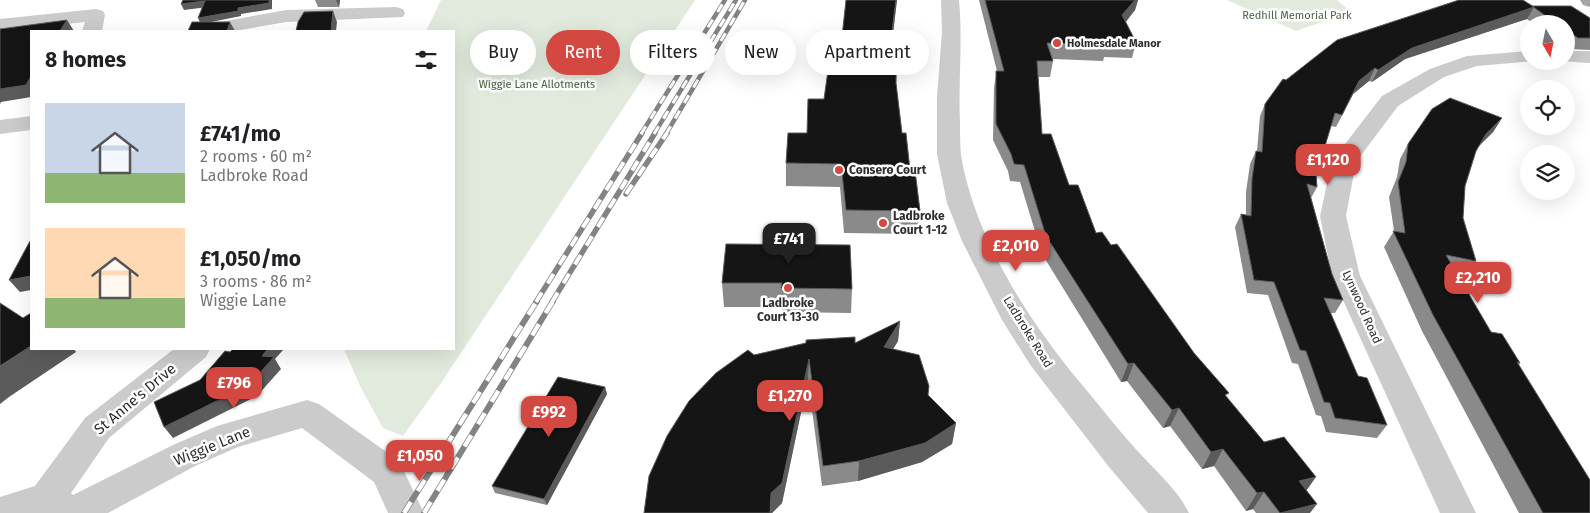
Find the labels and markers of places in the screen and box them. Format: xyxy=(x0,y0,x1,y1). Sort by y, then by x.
marker: Holmesdale Manor xyxy=(1051,37,1063,49)
place label: Holmesdale Manor xyxy=(1067,37,1162,50)
pin: £1,120 xyxy=(1287,144,1369,186)
place label: Consero Court xyxy=(849,163,927,177)
marker: Consero Court xyxy=(833,164,845,176)
place label: Ladbroke Court 1-12 xyxy=(893,209,947,237)
marker: Ladbroke Court 1-12 xyxy=(877,217,889,229)
pin: £741 xyxy=(759,222,819,265)
pin: £2,010 xyxy=(975,230,1057,272)
pin: £2,210 xyxy=(1437,262,1519,304)
marker: Ladbroke Court 13-30 xyxy=(782,282,794,294)
place label: Ladbroke Court 13-30 xyxy=(757,296,819,324)
pin: £796 xyxy=(204,366,264,409)
pin: £1,270 xyxy=(749,380,831,422)
pin: £992 xyxy=(519,396,579,438)
pin: £1,050 xyxy=(379,440,461,482)

